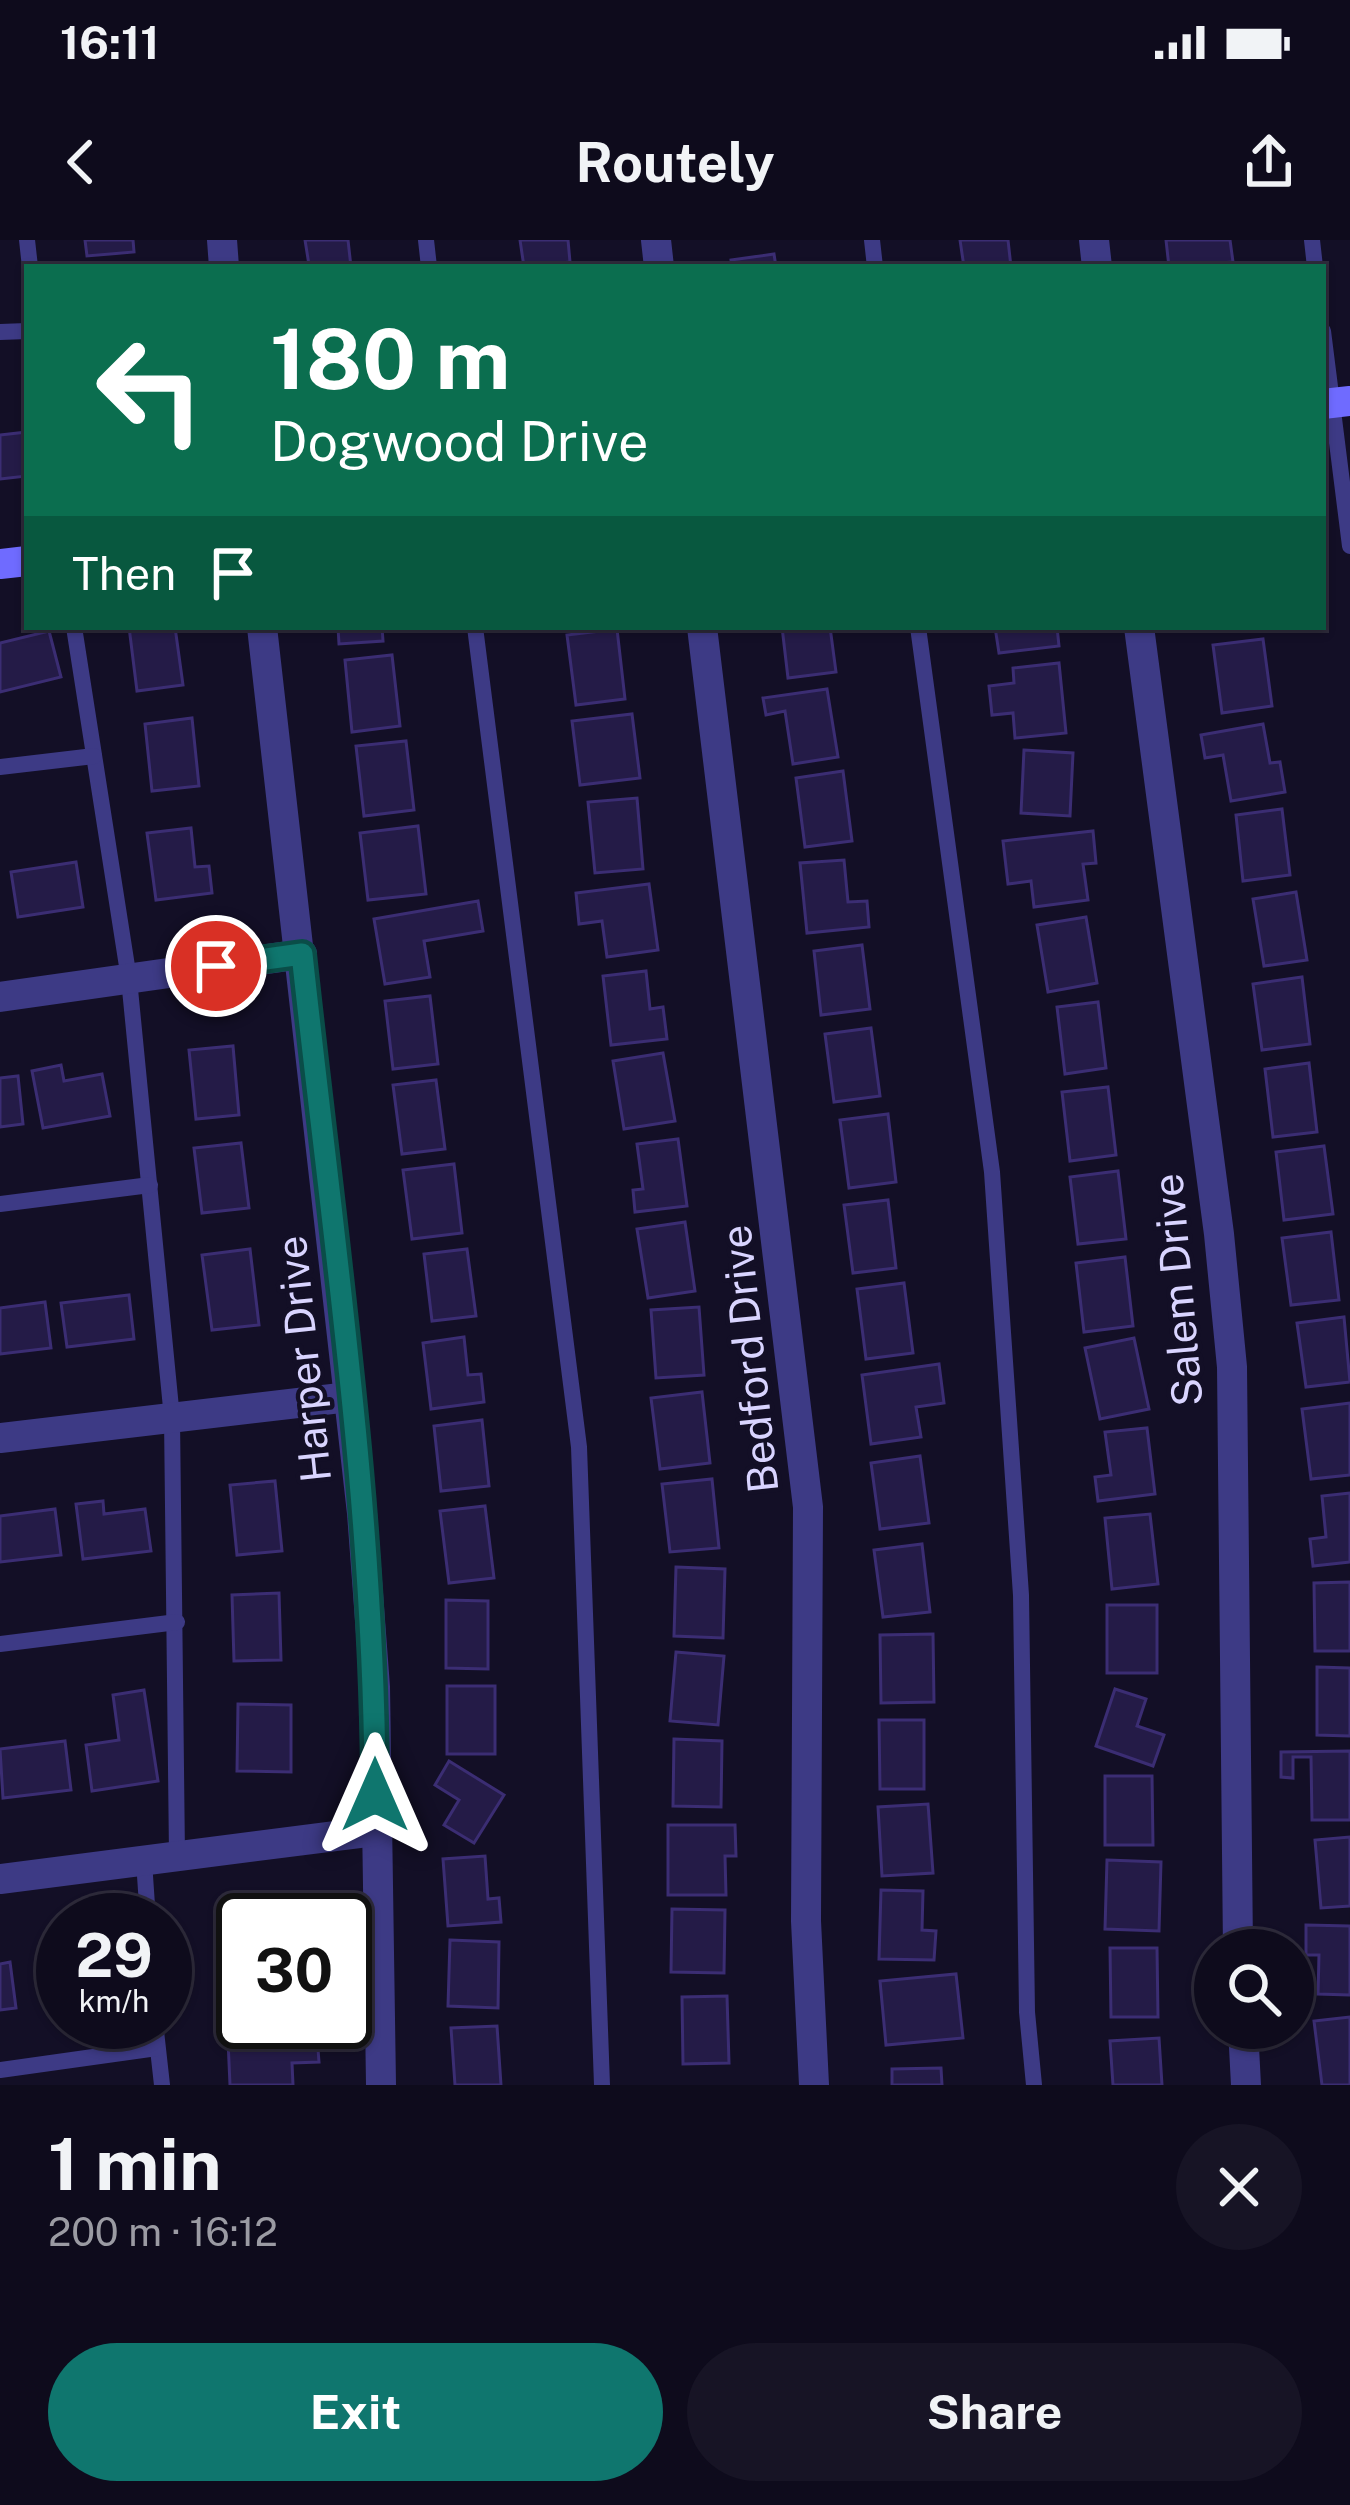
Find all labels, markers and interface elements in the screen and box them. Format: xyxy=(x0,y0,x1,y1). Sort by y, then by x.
text: 16:11 xyxy=(60,16,160,69)
icon: back xyxy=(48,129,114,195)
icon: share xyxy=(1236,129,1302,195)
text: Routely xyxy=(575,131,775,194)
text: 180 m xyxy=(270,309,510,408)
icon: left xyxy=(72,312,228,468)
text: Dogwood Drive xyxy=(270,410,649,473)
icon: arrive xyxy=(200,540,266,606)
text: Then xyxy=(72,547,176,600)
pin xyxy=(165,915,267,1017)
icon: arrive xyxy=(183,933,249,999)
street label: Salem Drive xyxy=(1142,1171,1212,1409)
street label: Bedford Drive xyxy=(711,1223,787,1495)
street label: Harper Drive xyxy=(266,1233,340,1485)
position arrow xyxy=(312,1732,438,1858)
speed limit sign: 30 xyxy=(216,1893,372,2049)
text: 29 xyxy=(75,1920,153,1991)
map controls xyxy=(1194,1929,1314,2049)
button: search xyxy=(1194,1929,1314,2049)
text: km/h xyxy=(79,1983,149,2019)
text: 1 min xyxy=(48,2122,222,2206)
button: close xyxy=(1176,2124,1302,2250)
text: 200 m · 16:12 xyxy=(48,2209,278,2255)
button: Exit xyxy=(48,2343,663,2481)
button: Share xyxy=(687,2343,1302,2481)

